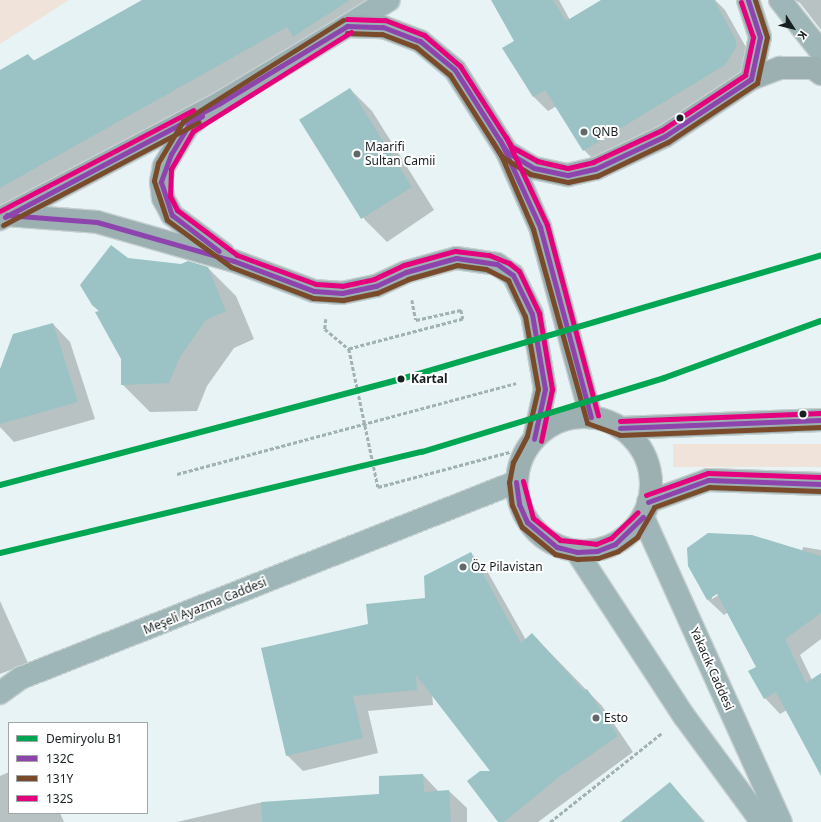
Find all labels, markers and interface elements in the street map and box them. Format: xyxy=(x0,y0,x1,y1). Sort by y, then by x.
north arrow xyxy=(773,8,813,48)
text: K xyxy=(795,28,811,43)
unlabelled marker xyxy=(675,113,685,123)
place label: QNB xyxy=(592,125,618,139)
marker: QNB xyxy=(579,127,589,137)
place label: Maarifi Sultan Camii xyxy=(365,140,435,168)
marker: Maarifi Sultan Camii xyxy=(352,149,362,159)
marker: Kartal xyxy=(394,372,408,386)
place label: Kartal xyxy=(411,372,447,386)
unlabelled marker xyxy=(798,409,808,419)
place label: Öz Pilavistan xyxy=(471,560,543,574)
marker: Öz Pilavistan xyxy=(458,562,468,572)
street label: Meşeli Ayazma Caddesi xyxy=(141,575,269,637)
street label: Yakacık Caddesi xyxy=(687,625,737,713)
place label: Esto xyxy=(604,711,628,725)
marker: Esto xyxy=(591,713,601,723)
legend xyxy=(8,722,148,814)
text: Demiryolu B1 xyxy=(46,730,122,747)
text: 132C xyxy=(46,750,74,767)
text: 131Y xyxy=(46,770,73,787)
text: 132S xyxy=(46,790,73,807)

